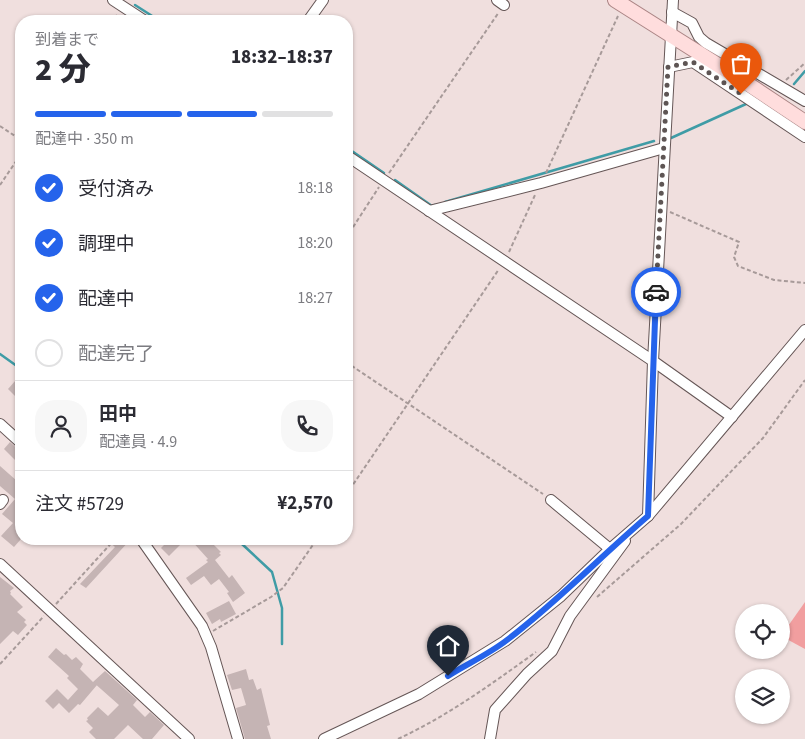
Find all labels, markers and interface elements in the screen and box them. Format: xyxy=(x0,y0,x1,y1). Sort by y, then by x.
text: 到着まで xyxy=(35,29,99,51)
pin xyxy=(720,43,762,94)
text: 18:32–18:37 xyxy=(231,44,333,71)
text: 2 分 xyxy=(35,47,91,93)
icon: bag xyxy=(727,50,755,78)
text: 配達中 · 350 m xyxy=(35,128,134,150)
icon: check xyxy=(35,174,63,202)
text: 受付済み xyxy=(78,176,154,203)
text: 18:18 xyxy=(297,177,333,199)
icon: check xyxy=(35,229,63,257)
text: 調理中 xyxy=(78,231,135,258)
text: 18:20 xyxy=(297,232,333,254)
courier xyxy=(631,267,681,317)
icon: car xyxy=(642,278,670,306)
icon: check xyxy=(35,284,63,312)
text: 配達中 xyxy=(78,286,135,313)
text: 18:27 xyxy=(297,287,333,309)
text: 配達完了 xyxy=(78,341,154,368)
button: person xyxy=(35,400,87,452)
button: phone xyxy=(281,400,333,452)
text: 田中 xyxy=(99,401,137,428)
text: 配達員 · 4.9 xyxy=(99,431,177,453)
text: ¥2,570 xyxy=(277,490,333,517)
text: 注文 #5729 xyxy=(35,491,124,518)
map controls xyxy=(735,604,790,724)
button: locate xyxy=(735,604,790,659)
pin xyxy=(427,625,469,676)
icon: home xyxy=(434,632,462,660)
button: layers xyxy=(735,669,790,724)

